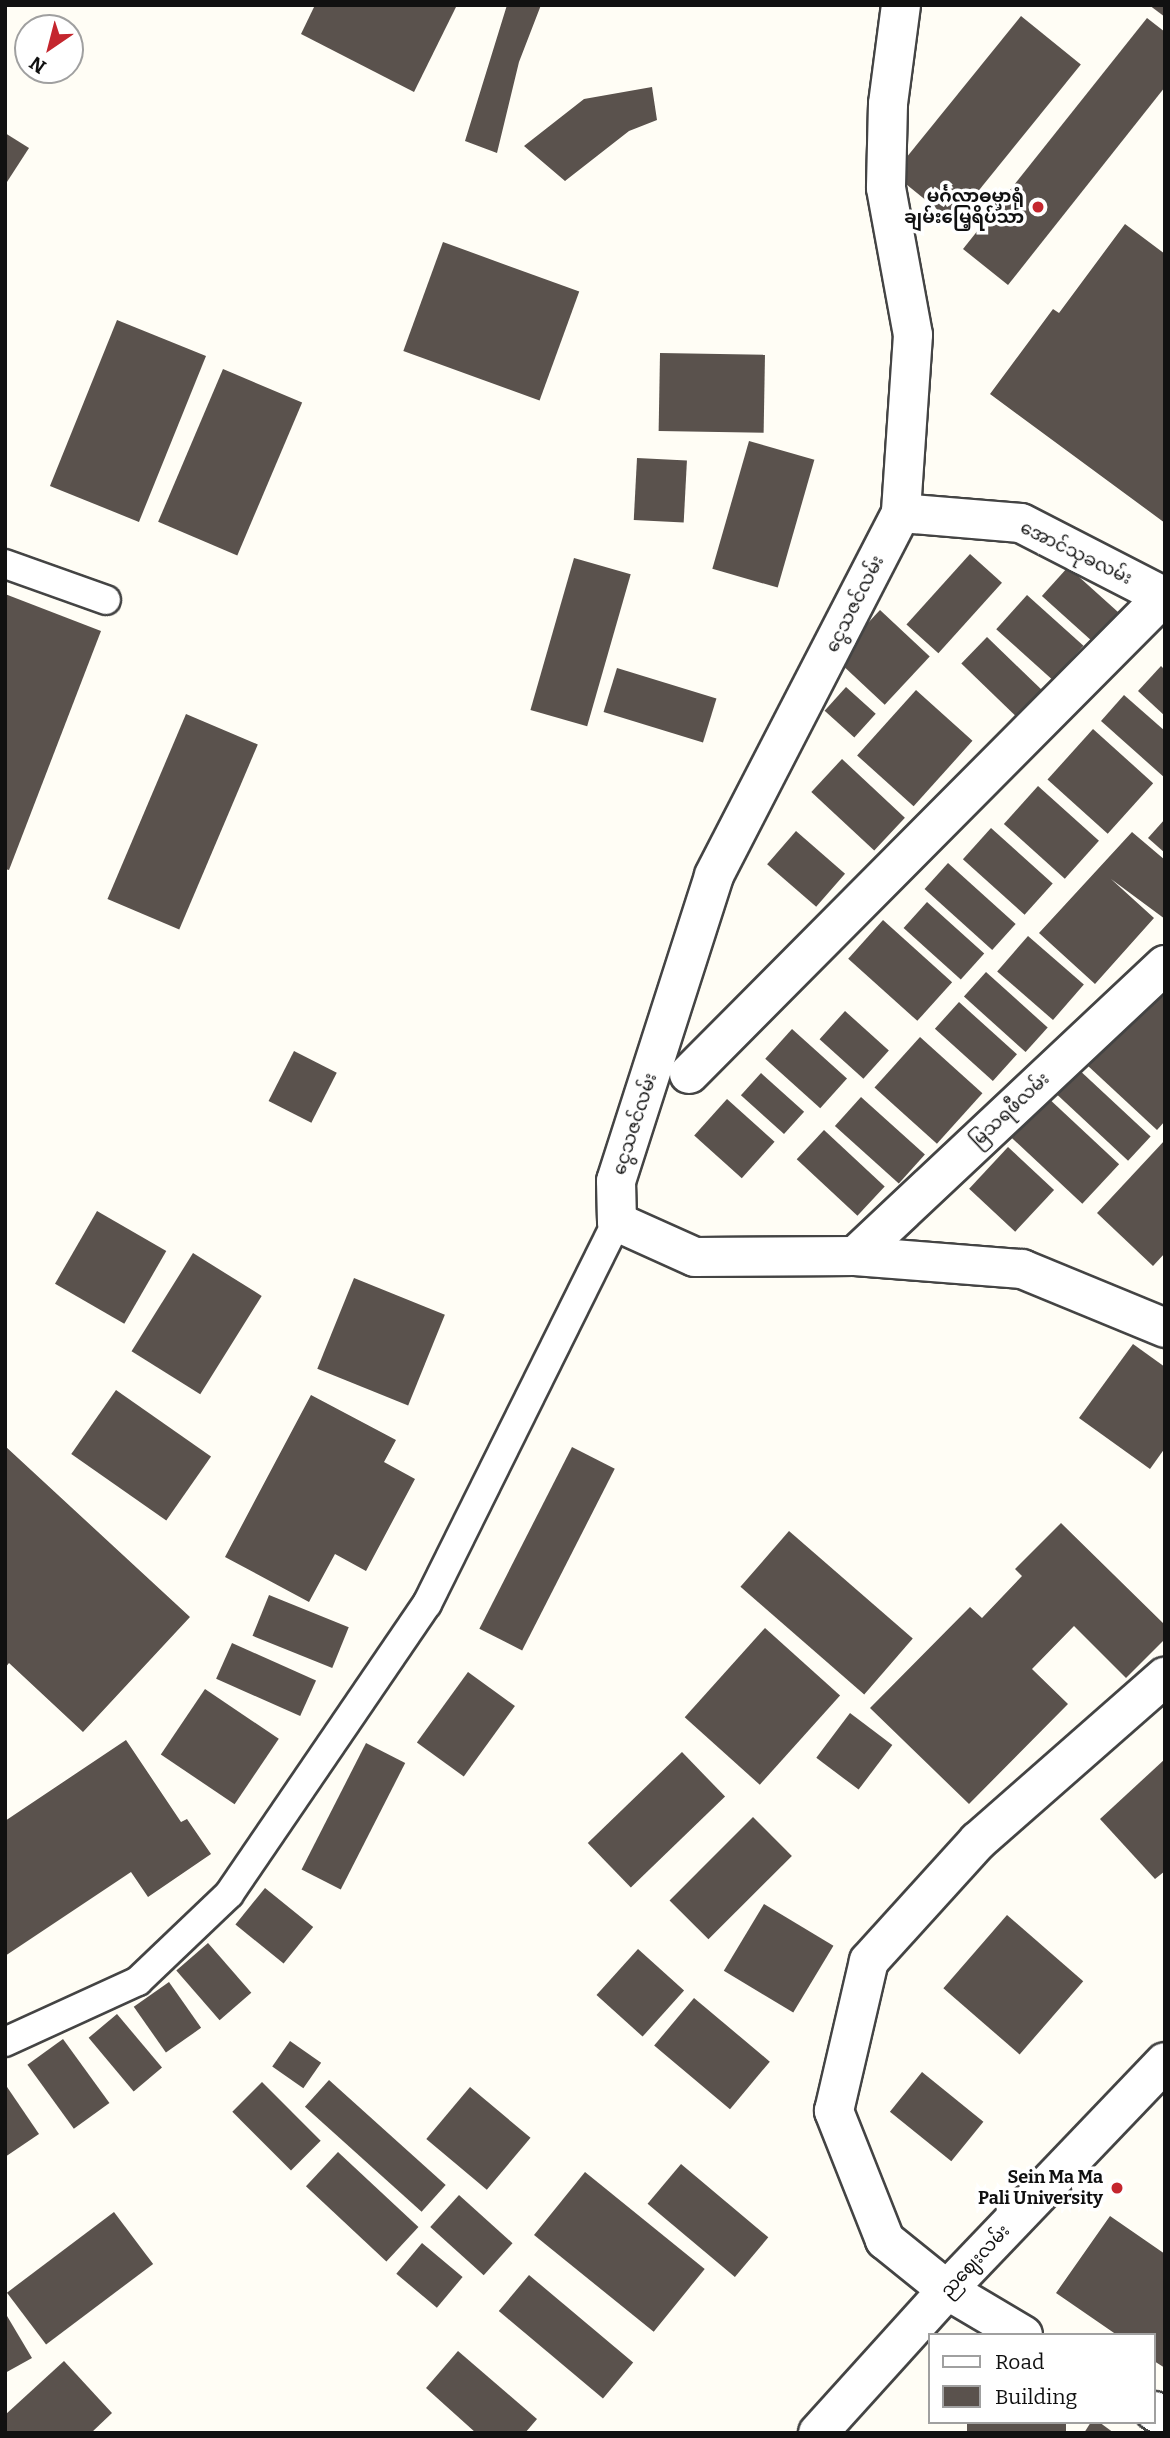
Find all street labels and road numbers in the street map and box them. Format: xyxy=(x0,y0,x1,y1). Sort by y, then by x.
street label: အောင်သုခလမ်း xyxy=(1017,517,1135,589)
street label: ငွေသဇင်လမ်း xyxy=(821,552,889,656)
street label: မြသရဖီလမ်း xyxy=(966,1068,1054,1152)
street label: ငွေသဇင်လမ်း xyxy=(608,1070,662,1178)
street label: ညဈေးလမ်း xyxy=(936,2220,1014,2302)

